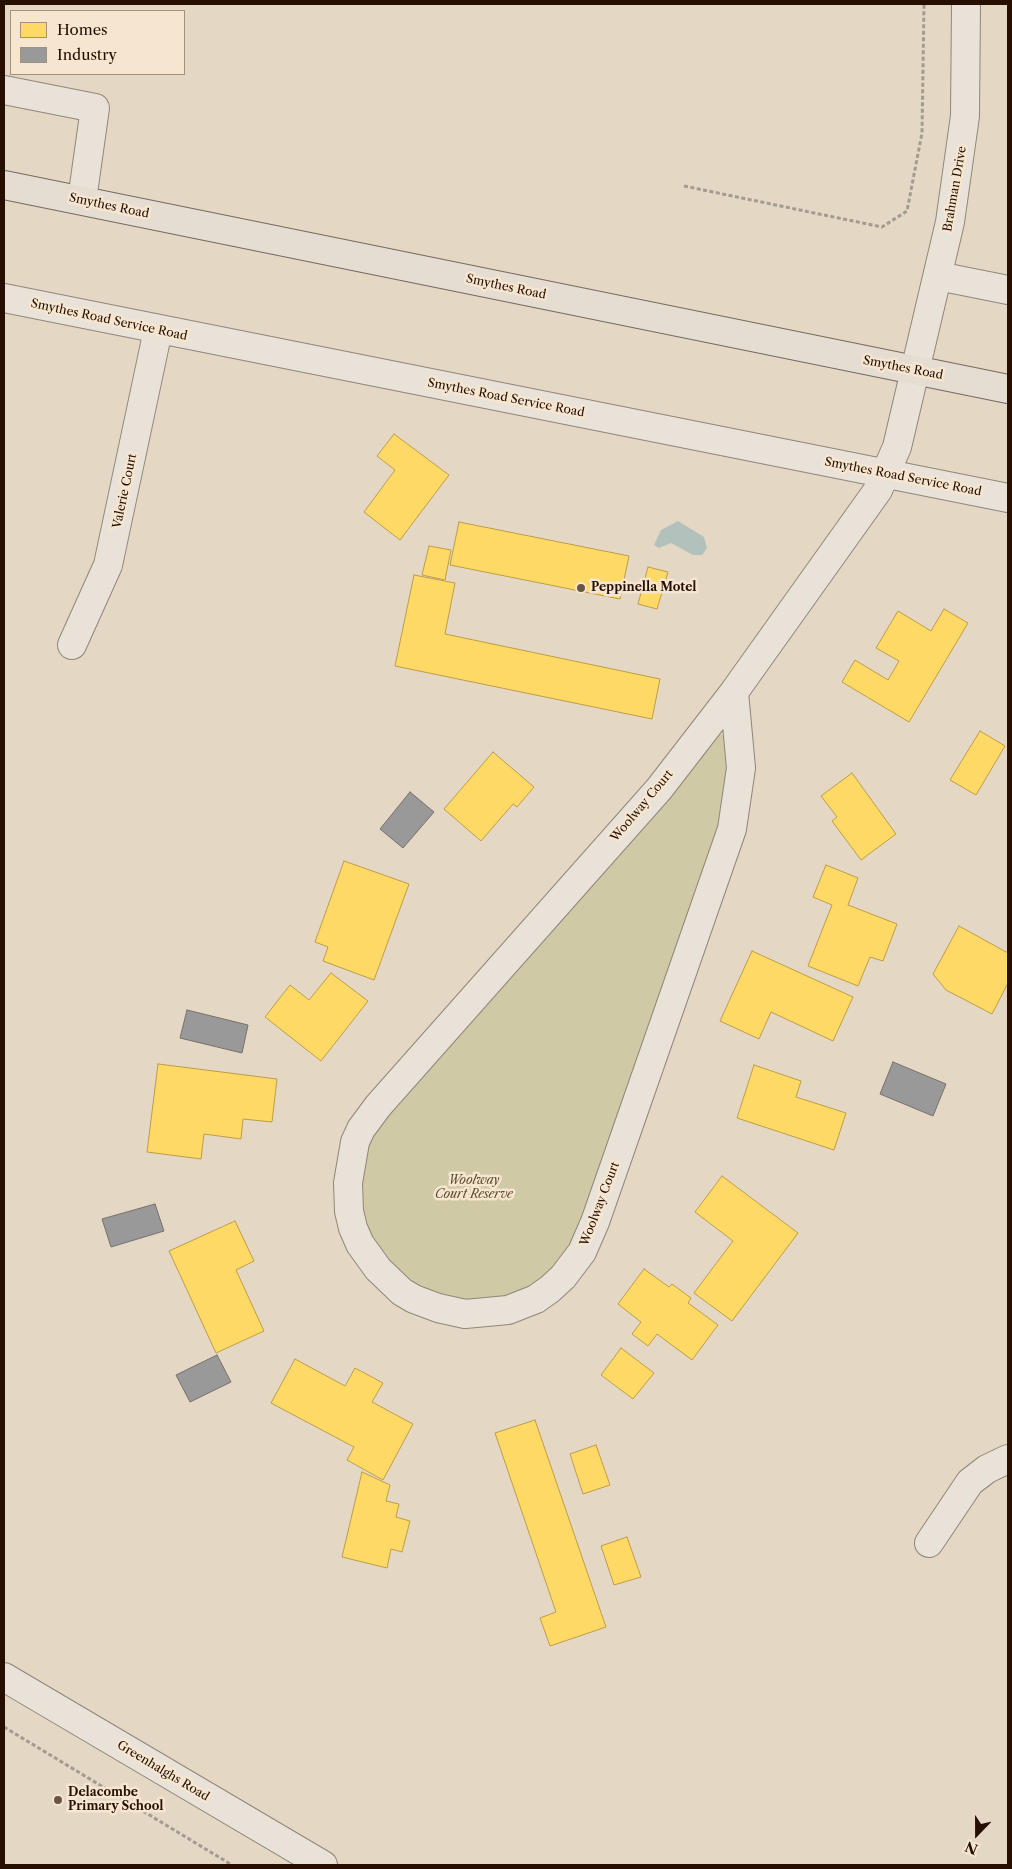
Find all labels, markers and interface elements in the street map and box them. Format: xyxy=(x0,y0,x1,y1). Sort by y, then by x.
legend xyxy=(10,10,185,75)
text: Homes xyxy=(57,20,108,39)
text: Industry xyxy=(57,45,117,64)
street label: Brahman Drive xyxy=(940,145,970,233)
street label: Smythes Road xyxy=(68,191,150,221)
street label: Smythes Road xyxy=(465,272,547,302)
street label: Smythes Road Service Road xyxy=(29,296,189,344)
street label: Smythes Road xyxy=(862,353,944,383)
street label: Smythes Road Service Road xyxy=(426,376,586,420)
street label: Valerie Court xyxy=(110,452,140,530)
street label: Smythes Road Service Road xyxy=(823,455,983,499)
place label: Peppinella Motel xyxy=(591,581,697,595)
marker: Peppinella Motel xyxy=(575,582,587,594)
street label: Woolway Court xyxy=(608,767,676,845)
street label: Woolway Court xyxy=(577,1160,623,1248)
park label: Woolway Court Reserve xyxy=(435,1174,513,1202)
street label: Greenhalghs Road xyxy=(114,1738,212,1804)
place label: Delacombe Primary School xyxy=(68,1786,164,1814)
marker: Delacombe Primary School xyxy=(52,1794,64,1806)
north arrow xyxy=(952,1809,1002,1859)
text: N xyxy=(962,1837,980,1859)

